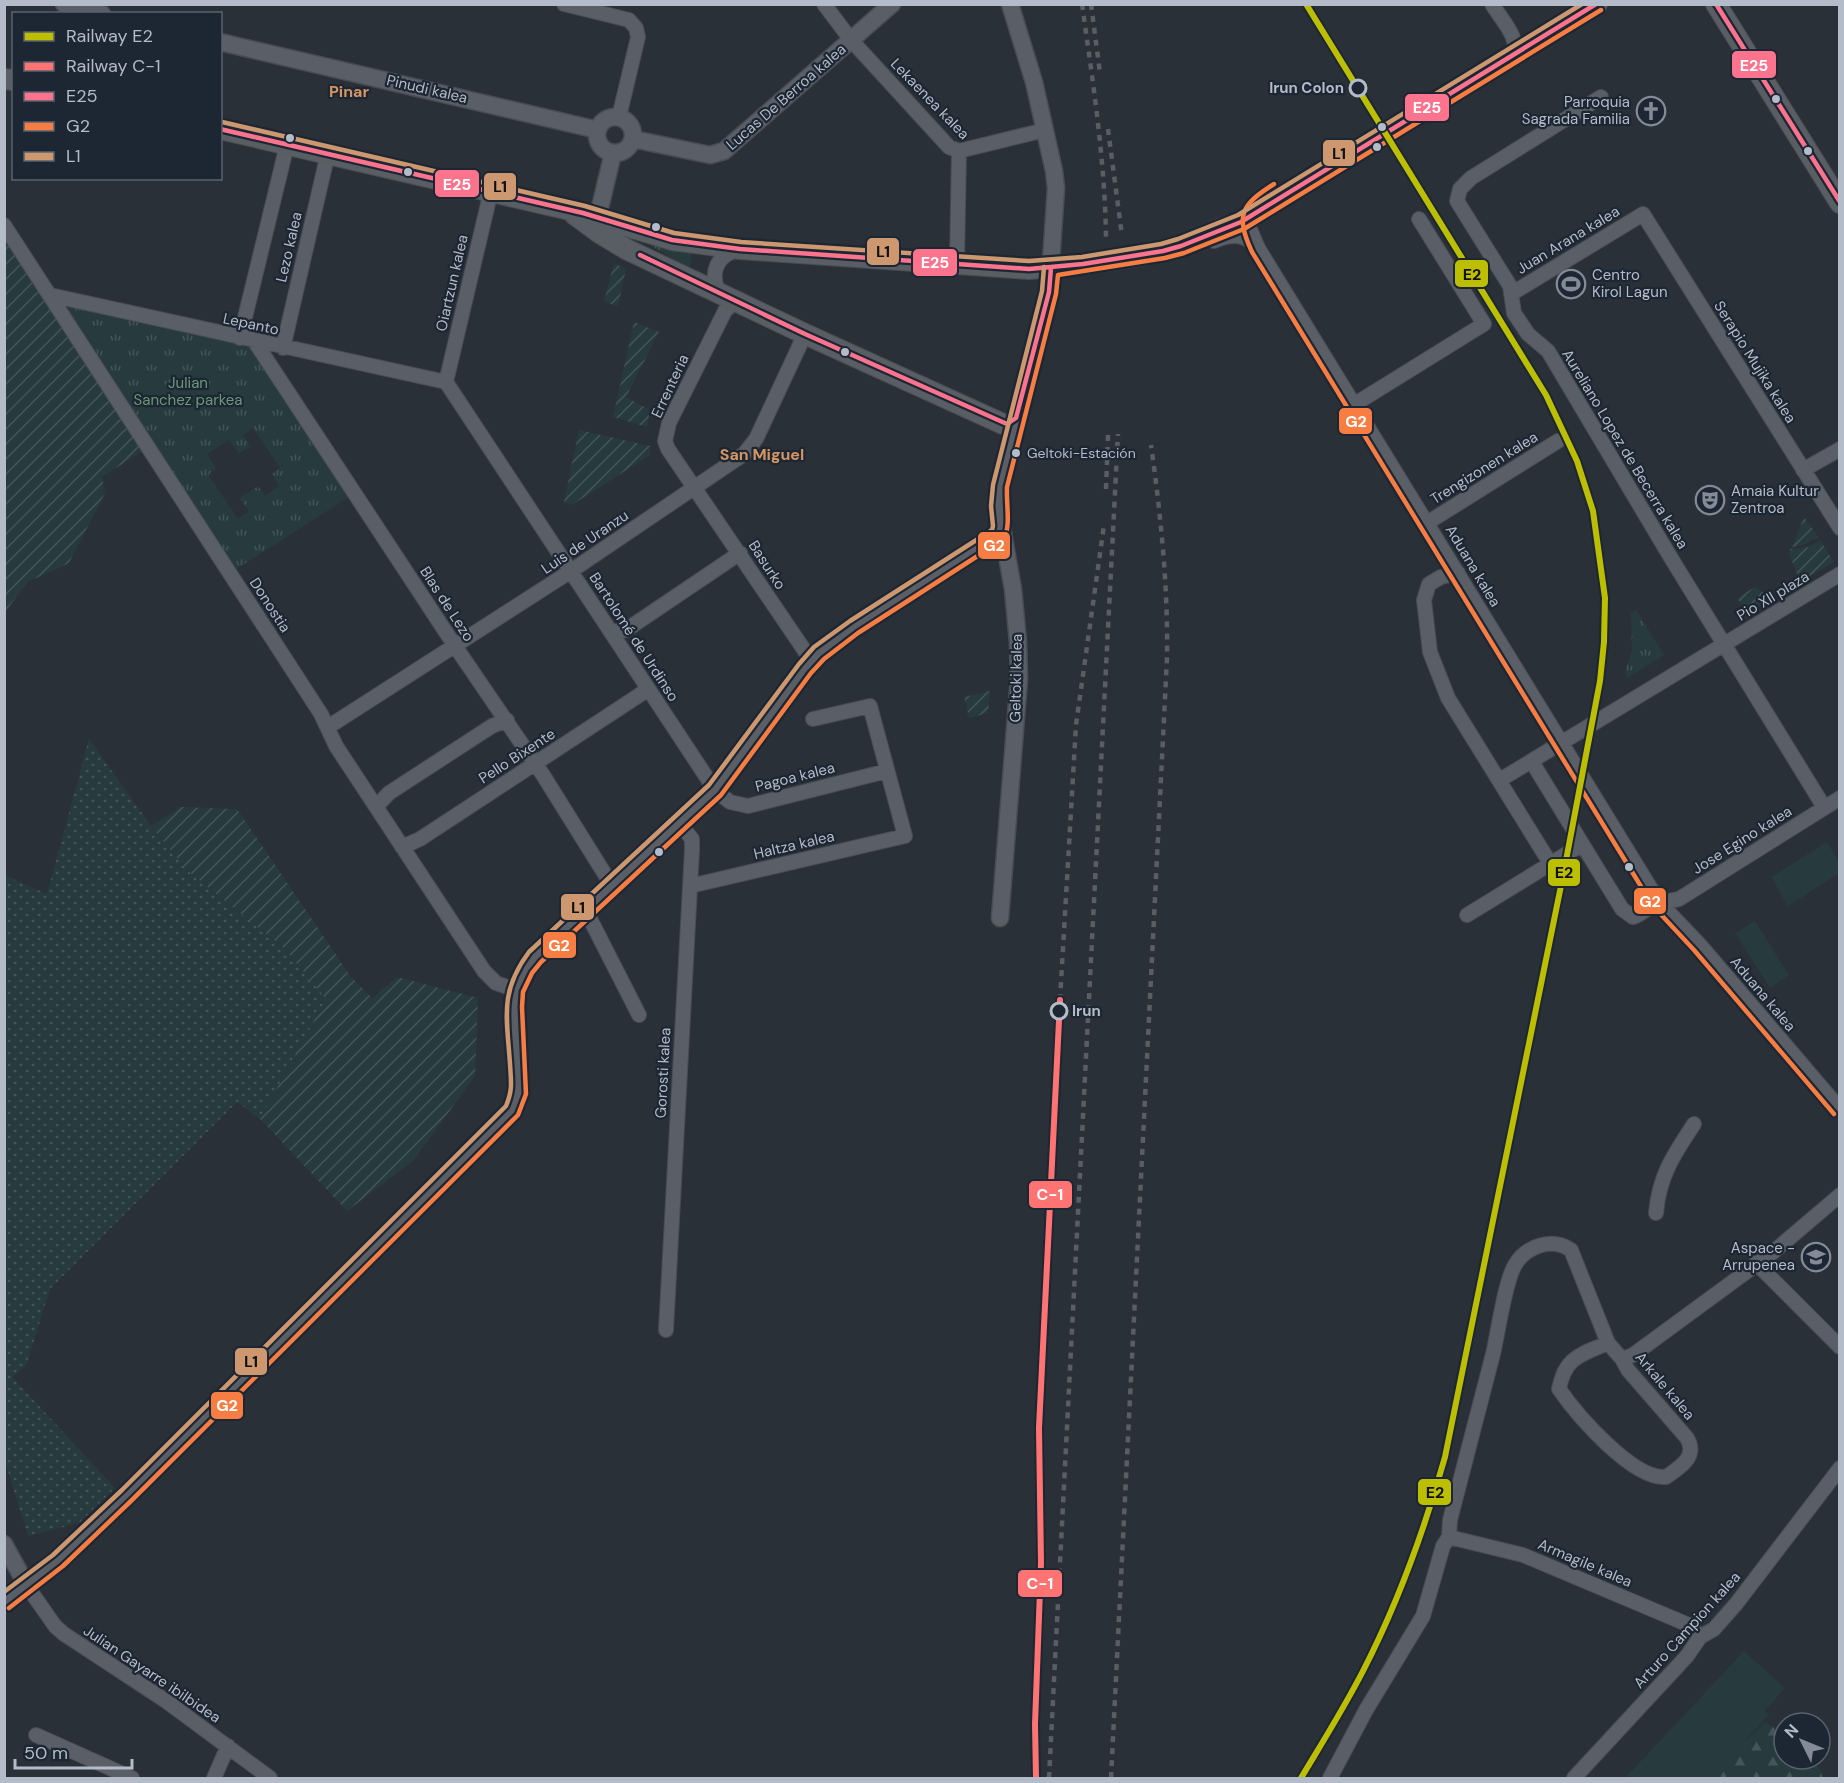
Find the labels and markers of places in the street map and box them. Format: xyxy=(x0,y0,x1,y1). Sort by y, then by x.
place label: Irun Colon xyxy=(1269,78,1344,98)
marker: Irun Colon xyxy=(1349,79,1367,97)
place label: Parroquia Sagrada Familia xyxy=(1522,92,1630,129)
unlabelled marker xyxy=(1770,93,1782,105)
church icon: Parroquia Sagrada Familia xyxy=(1635,95,1667,127)
unlabelled marker xyxy=(1376,121,1388,133)
unlabelled marker xyxy=(284,132,296,144)
unlabelled marker xyxy=(1371,141,1383,153)
unlabelled marker xyxy=(1802,145,1814,157)
unlabelled marker xyxy=(402,166,414,178)
unlabelled marker xyxy=(650,221,662,233)
place label: Centro Kirol Lagun xyxy=(1592,265,1668,302)
sports icon: Centro Kirol Lagun xyxy=(1555,268,1587,300)
unlabelled marker xyxy=(839,346,851,358)
place label: Geltoki-Estación xyxy=(1027,444,1136,462)
marker: Geltoki-Estación xyxy=(1010,447,1022,459)
place label: Amaia Kultur Zentroa xyxy=(1731,481,1819,518)
theatre icon: Amaia Kultur Zentroa xyxy=(1694,484,1726,516)
unlabelled marker xyxy=(653,846,665,858)
unlabelled marker xyxy=(1623,861,1635,873)
place label: Irun xyxy=(1072,1001,1101,1021)
marker: Irun xyxy=(1050,1002,1068,1020)
place label: Aspace - Arrupenea xyxy=(1722,1238,1795,1275)
school or university icon: Aspace - Arrupenea xyxy=(1800,1241,1832,1273)

